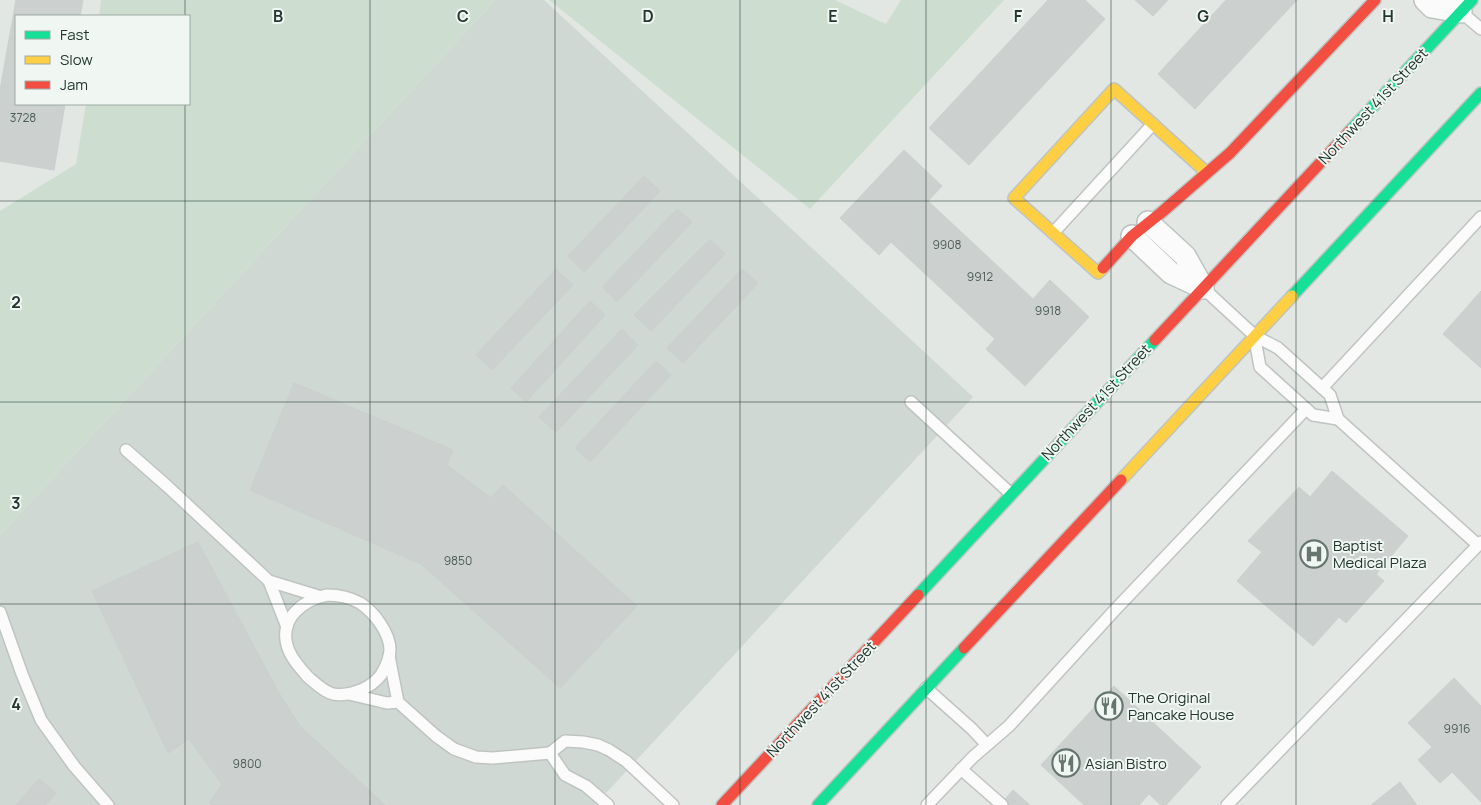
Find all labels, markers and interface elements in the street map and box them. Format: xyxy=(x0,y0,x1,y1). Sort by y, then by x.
text: B xyxy=(273,5,283,27)
text: C xyxy=(457,5,469,27)
text: D xyxy=(642,5,654,27)
text: E xyxy=(828,5,838,27)
text: F xyxy=(1014,5,1023,27)
text: G xyxy=(1197,5,1209,27)
text: H xyxy=(1382,5,1394,27)
legend xyxy=(15,15,190,105)
text: Fast xyxy=(60,24,89,45)
street label: Northwest 41st Street xyxy=(1313,43,1433,169)
text: Slow xyxy=(60,49,93,70)
text: Jam xyxy=(60,74,88,95)
house number: 3728 xyxy=(10,109,36,126)
house number: 9908 xyxy=(932,236,962,253)
house number: 9912 xyxy=(967,268,993,285)
text: 2 xyxy=(11,291,21,313)
house number: 9918 xyxy=(1035,302,1061,319)
street label: Northwest 41st Street xyxy=(1036,339,1156,465)
text: 3 xyxy=(11,492,21,514)
place label: Baptist Medical Plaza xyxy=(1333,535,1427,573)
hospital icon: Baptist Medical Plaza xyxy=(1299,539,1329,569)
house number: 9850 xyxy=(444,552,472,569)
street label: Northwest 41st Street xyxy=(761,636,881,762)
place label: The Original Pancake House xyxy=(1128,687,1234,725)
restaurant icon: The Original Pancake House xyxy=(1094,691,1124,721)
text: 4 xyxy=(11,693,21,715)
house number: 9916 xyxy=(1443,720,1471,737)
restaurant icon: Asian Bistro xyxy=(1051,748,1081,778)
place label: Asian Bistro xyxy=(1085,753,1167,774)
house number: 9800 xyxy=(232,755,262,772)

